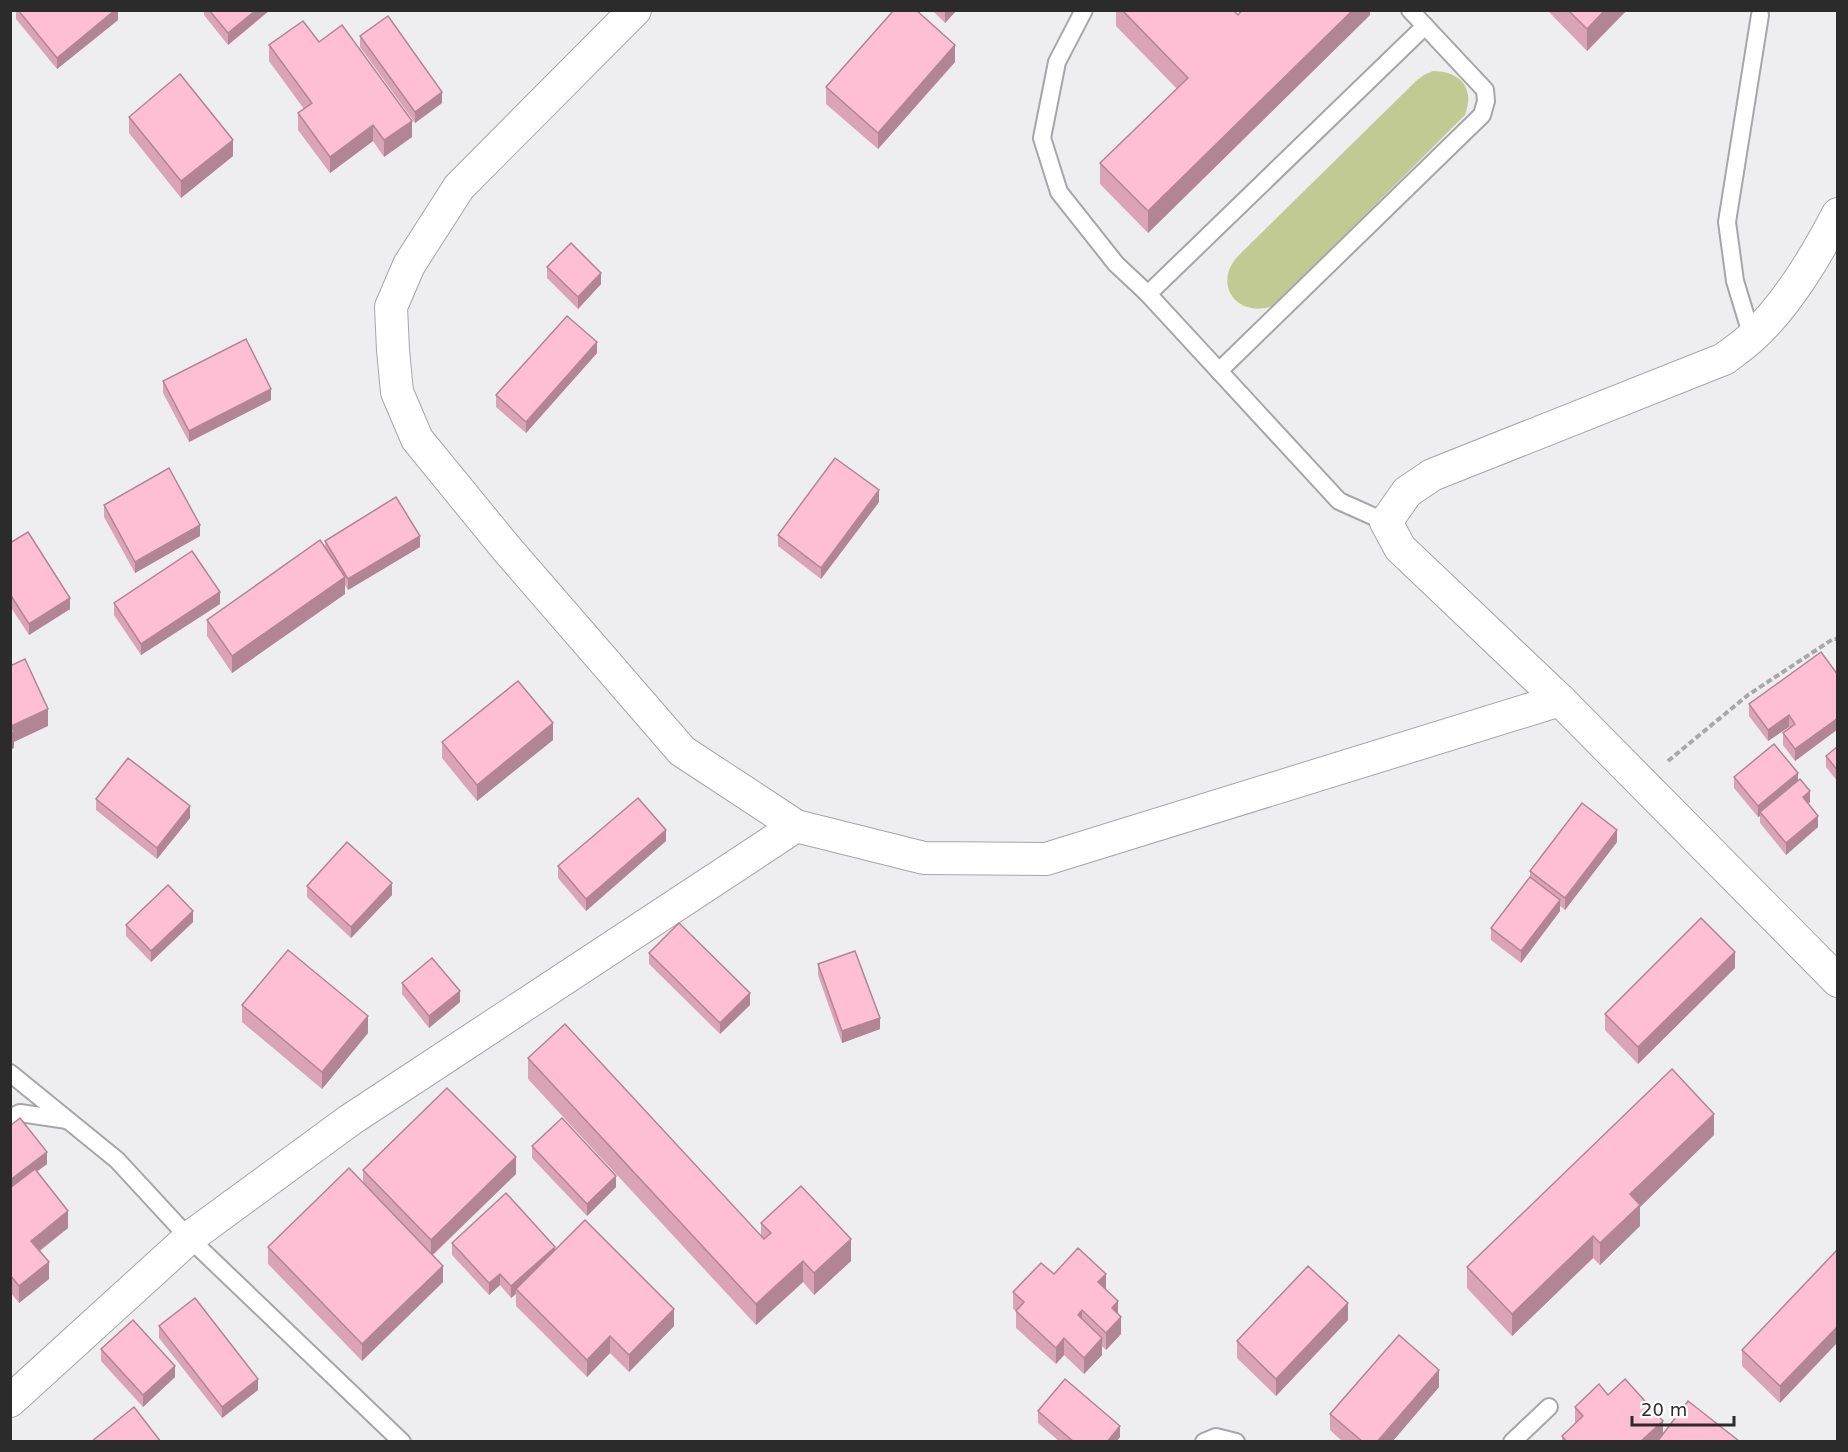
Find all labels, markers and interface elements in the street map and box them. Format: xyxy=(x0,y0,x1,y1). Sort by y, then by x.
scale bar xyxy=(1632,1389,1734,1427)
text: 20 m xyxy=(1641,1399,1687,1420)

